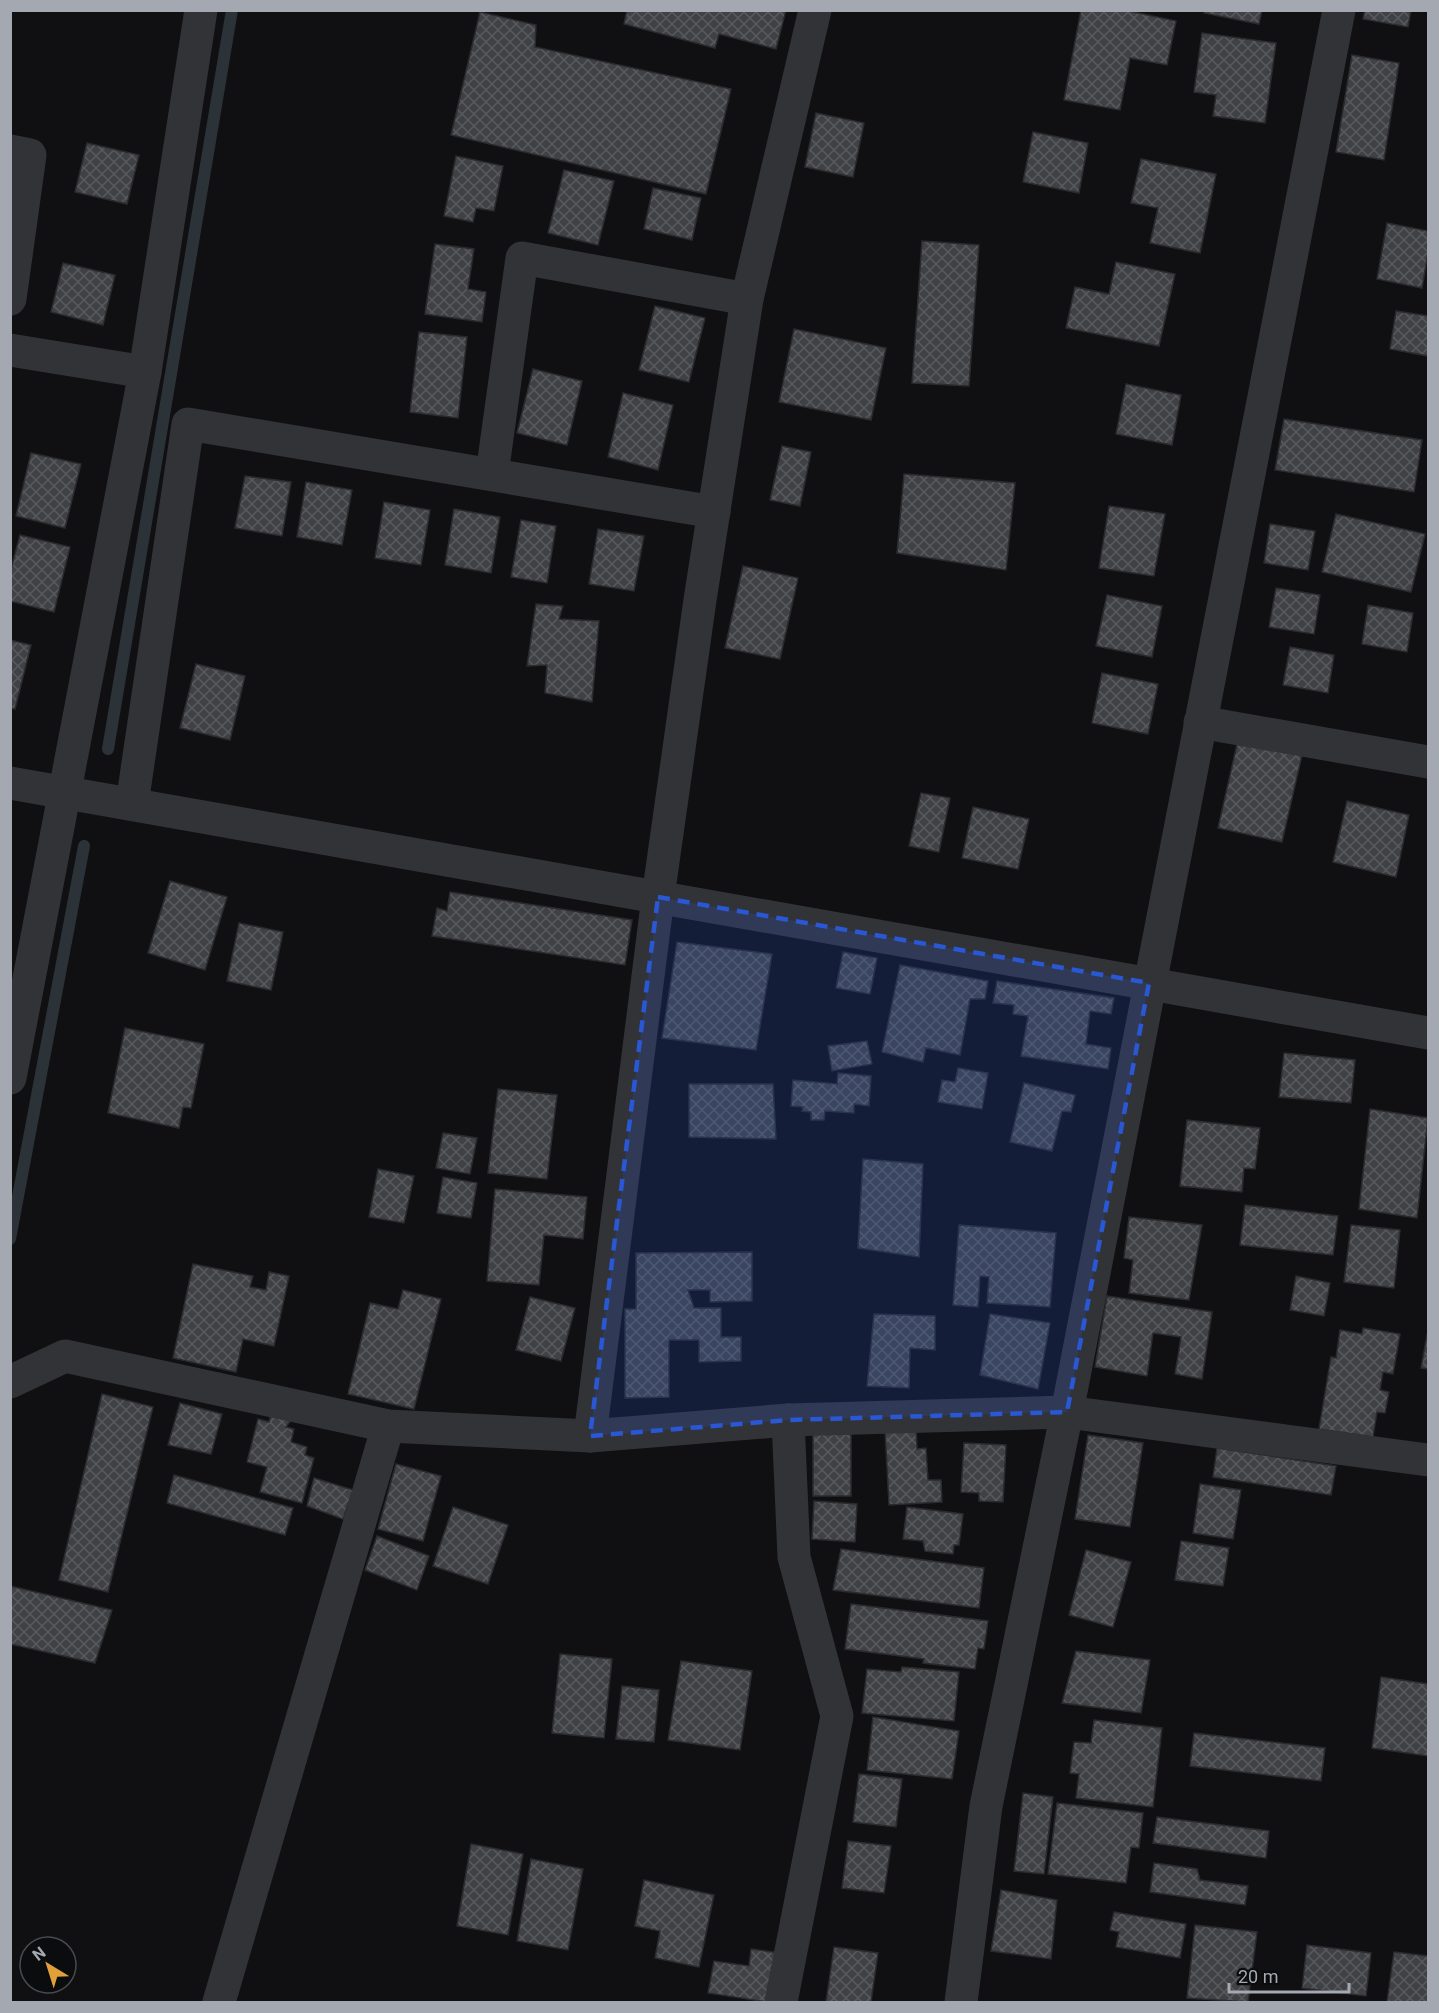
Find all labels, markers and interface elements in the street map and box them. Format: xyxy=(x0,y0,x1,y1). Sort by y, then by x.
north arrow xyxy=(18,1935,78,1995)
text: N xyxy=(29,1943,49,1965)
scale bar xyxy=(1229,1956,1349,1994)
text: 20 m xyxy=(1238,1966,1278,1987)

